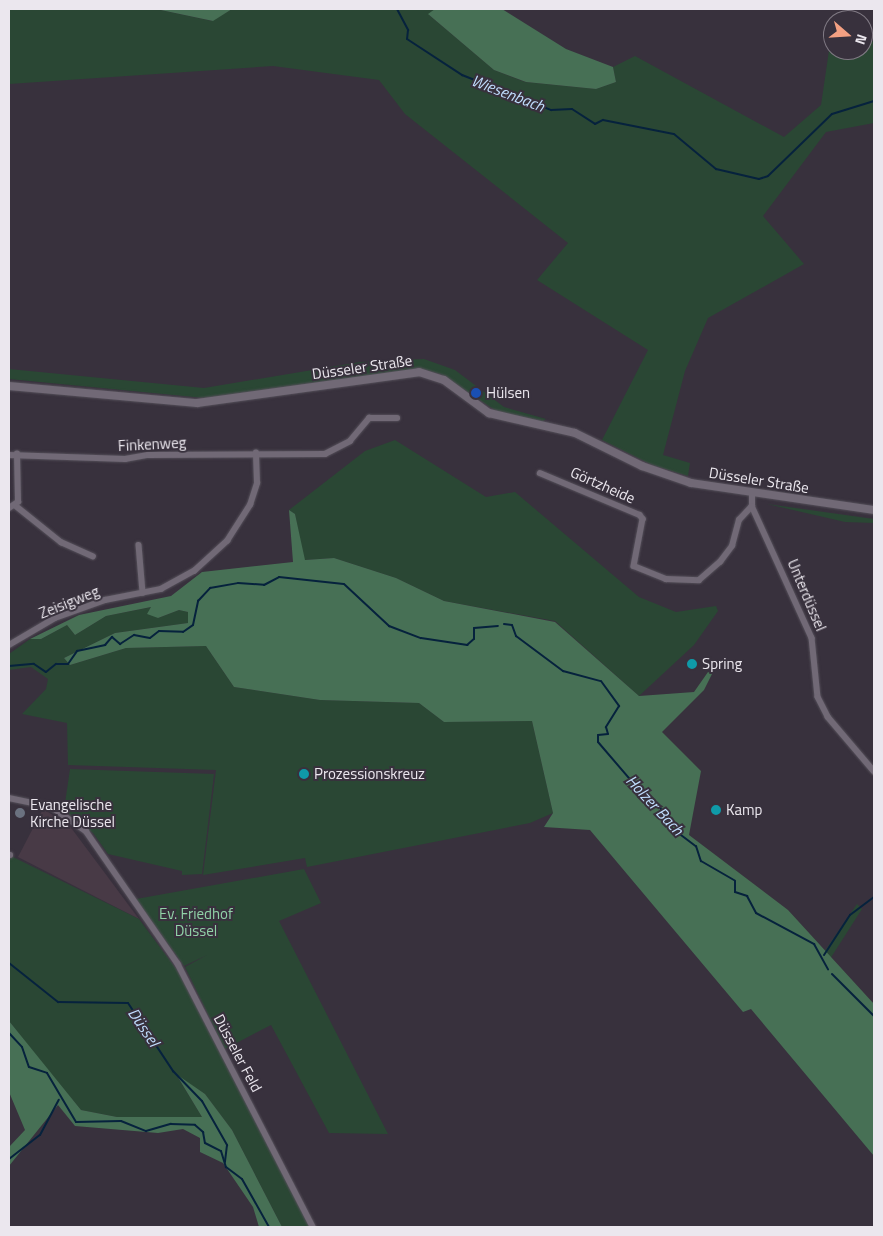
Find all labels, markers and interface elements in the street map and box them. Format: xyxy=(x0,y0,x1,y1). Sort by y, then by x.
north arrow xyxy=(823,10,873,60)
text: N xyxy=(850,32,873,48)
water label: Wiesenbach xyxy=(469,70,547,116)
street label: Düsseler Straße xyxy=(311,351,413,383)
place label: Hülsen xyxy=(486,384,530,402)
marker: Hülsen xyxy=(470,387,482,399)
street label: Finkenweg xyxy=(117,433,187,455)
street label: Görtzheide xyxy=(568,463,638,507)
street label: Düsseler Straße xyxy=(708,463,810,497)
street label: Unterdüssel xyxy=(784,556,830,634)
street label: Zeisigweg xyxy=(36,582,102,622)
place label: Spring xyxy=(702,655,742,673)
marker: Spring xyxy=(686,658,698,670)
place label: Prozessionskreuz xyxy=(314,765,425,783)
marker: Prozessionskreuz xyxy=(298,768,310,780)
water label: Holzer Bach xyxy=(622,771,688,839)
place label: Evangelische Kirche Düssel xyxy=(30,795,115,830)
place label: Kamp xyxy=(726,801,762,819)
marker: Kamp xyxy=(710,804,722,816)
marker: Evangelische Kirche Düssel xyxy=(14,807,26,819)
park label: Ev. Friedhof Düssel xyxy=(159,904,233,939)
water label: Düssel xyxy=(124,1004,164,1050)
street label: Düsseler Feld xyxy=(210,1011,266,1095)

